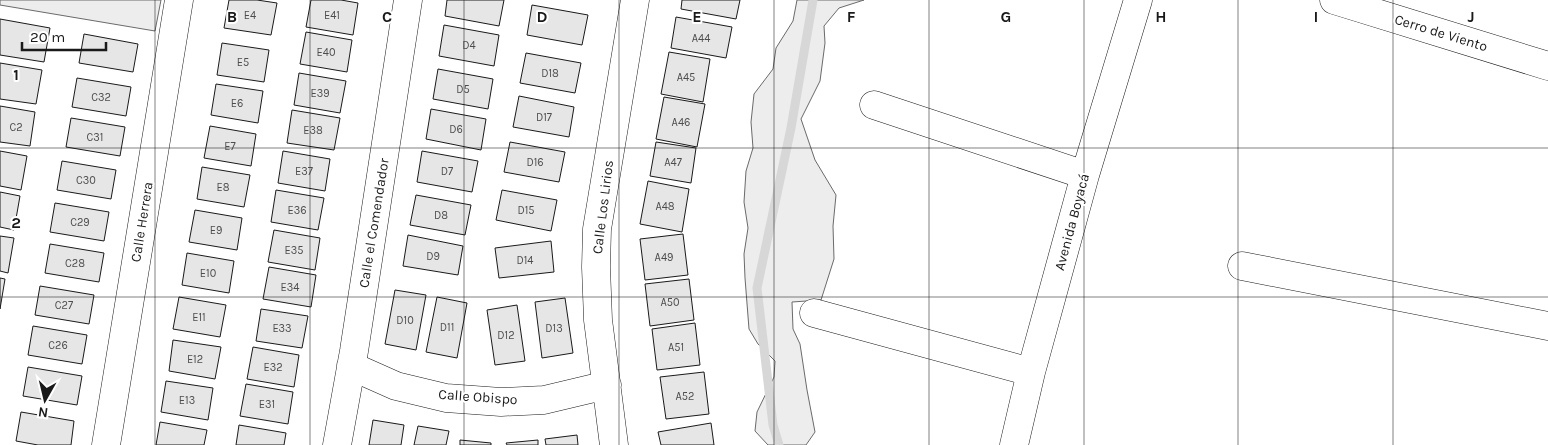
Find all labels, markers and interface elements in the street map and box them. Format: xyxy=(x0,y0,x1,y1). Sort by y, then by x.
text: B xyxy=(227,7,237,26)
text: C xyxy=(382,7,392,26)
text: D xyxy=(537,7,548,26)
text: E xyxy=(692,7,702,26)
text: F xyxy=(847,7,856,26)
text: G xyxy=(1001,7,1011,26)
text: H xyxy=(1155,7,1167,26)
text: I xyxy=(1314,7,1318,26)
text: J xyxy=(1467,7,1475,26)
house number: E4 xyxy=(244,9,256,22)
house number: E41 xyxy=(324,9,340,22)
street label: Cerro de Viento xyxy=(1392,11,1490,55)
scale bar xyxy=(22,20,106,52)
text: 20 m xyxy=(30,28,65,46)
house number: A44 xyxy=(692,32,710,45)
house number: D4 xyxy=(462,39,476,52)
house number: E40 xyxy=(317,46,335,59)
house number: E5 xyxy=(237,56,249,69)
text: 1 xyxy=(13,65,19,84)
house number: D18 xyxy=(541,67,559,80)
house number: A45 xyxy=(677,71,695,84)
house number: D5 xyxy=(456,83,470,96)
house number: E39 xyxy=(310,87,330,100)
house number: C32 xyxy=(91,91,111,104)
house number: E6 xyxy=(231,97,243,110)
house number: D17 xyxy=(536,111,552,124)
house number: A46 xyxy=(672,116,690,129)
house number: C2 xyxy=(9,121,23,134)
house number: D6 xyxy=(449,123,463,136)
house number: E38 xyxy=(303,124,323,137)
house number: C31 xyxy=(87,131,103,144)
house number: E7 xyxy=(224,140,236,153)
street label: Calle el Comendador xyxy=(355,156,393,289)
house number: D16 xyxy=(526,156,544,169)
house number: A47 xyxy=(664,156,682,169)
street label: Calle Los Lirios xyxy=(589,159,617,255)
house number: E37 xyxy=(295,165,313,178)
house number: D7 xyxy=(441,165,453,178)
street label: Avenida Boyacá xyxy=(1051,172,1093,272)
house number: C30 xyxy=(76,174,96,187)
street label: Calle Herrera xyxy=(127,181,157,263)
house number: E8 xyxy=(217,181,230,194)
house number: A48 xyxy=(655,200,675,213)
house number: E36 xyxy=(288,204,306,217)
house number: D15 xyxy=(517,204,535,217)
house number: D8 xyxy=(434,209,448,222)
text: 2 xyxy=(11,213,21,232)
house number: C29 xyxy=(70,216,90,229)
house number: E9 xyxy=(210,224,222,237)
house number: E35 xyxy=(285,244,303,257)
house number: D9 xyxy=(426,250,440,263)
house number: A49 xyxy=(655,251,673,264)
house number: D14 xyxy=(516,254,534,267)
house number: C28 xyxy=(65,257,85,270)
house number: E10 xyxy=(200,267,216,280)
house number: E34 xyxy=(281,281,299,294)
house number: A50 xyxy=(660,296,680,309)
house number: C27 xyxy=(55,299,73,312)
house number: E11 xyxy=(192,311,206,324)
house number: D10 xyxy=(396,314,414,327)
house number: D11 xyxy=(440,321,454,334)
house number: E33 xyxy=(272,322,292,335)
house number: D13 xyxy=(545,322,563,335)
house number: D12 xyxy=(497,329,515,342)
house number: C26 xyxy=(48,339,68,352)
house number: A51 xyxy=(668,341,684,354)
house number: E12 xyxy=(187,353,203,366)
house number: E32 xyxy=(263,361,283,374)
north arrow xyxy=(20,375,70,425)
street label: Calle Obispo xyxy=(438,386,518,408)
house number: A52 xyxy=(676,390,694,403)
house number: E13 xyxy=(179,394,195,407)
house number: E31 xyxy=(259,398,275,411)
text: N xyxy=(37,403,49,421)

